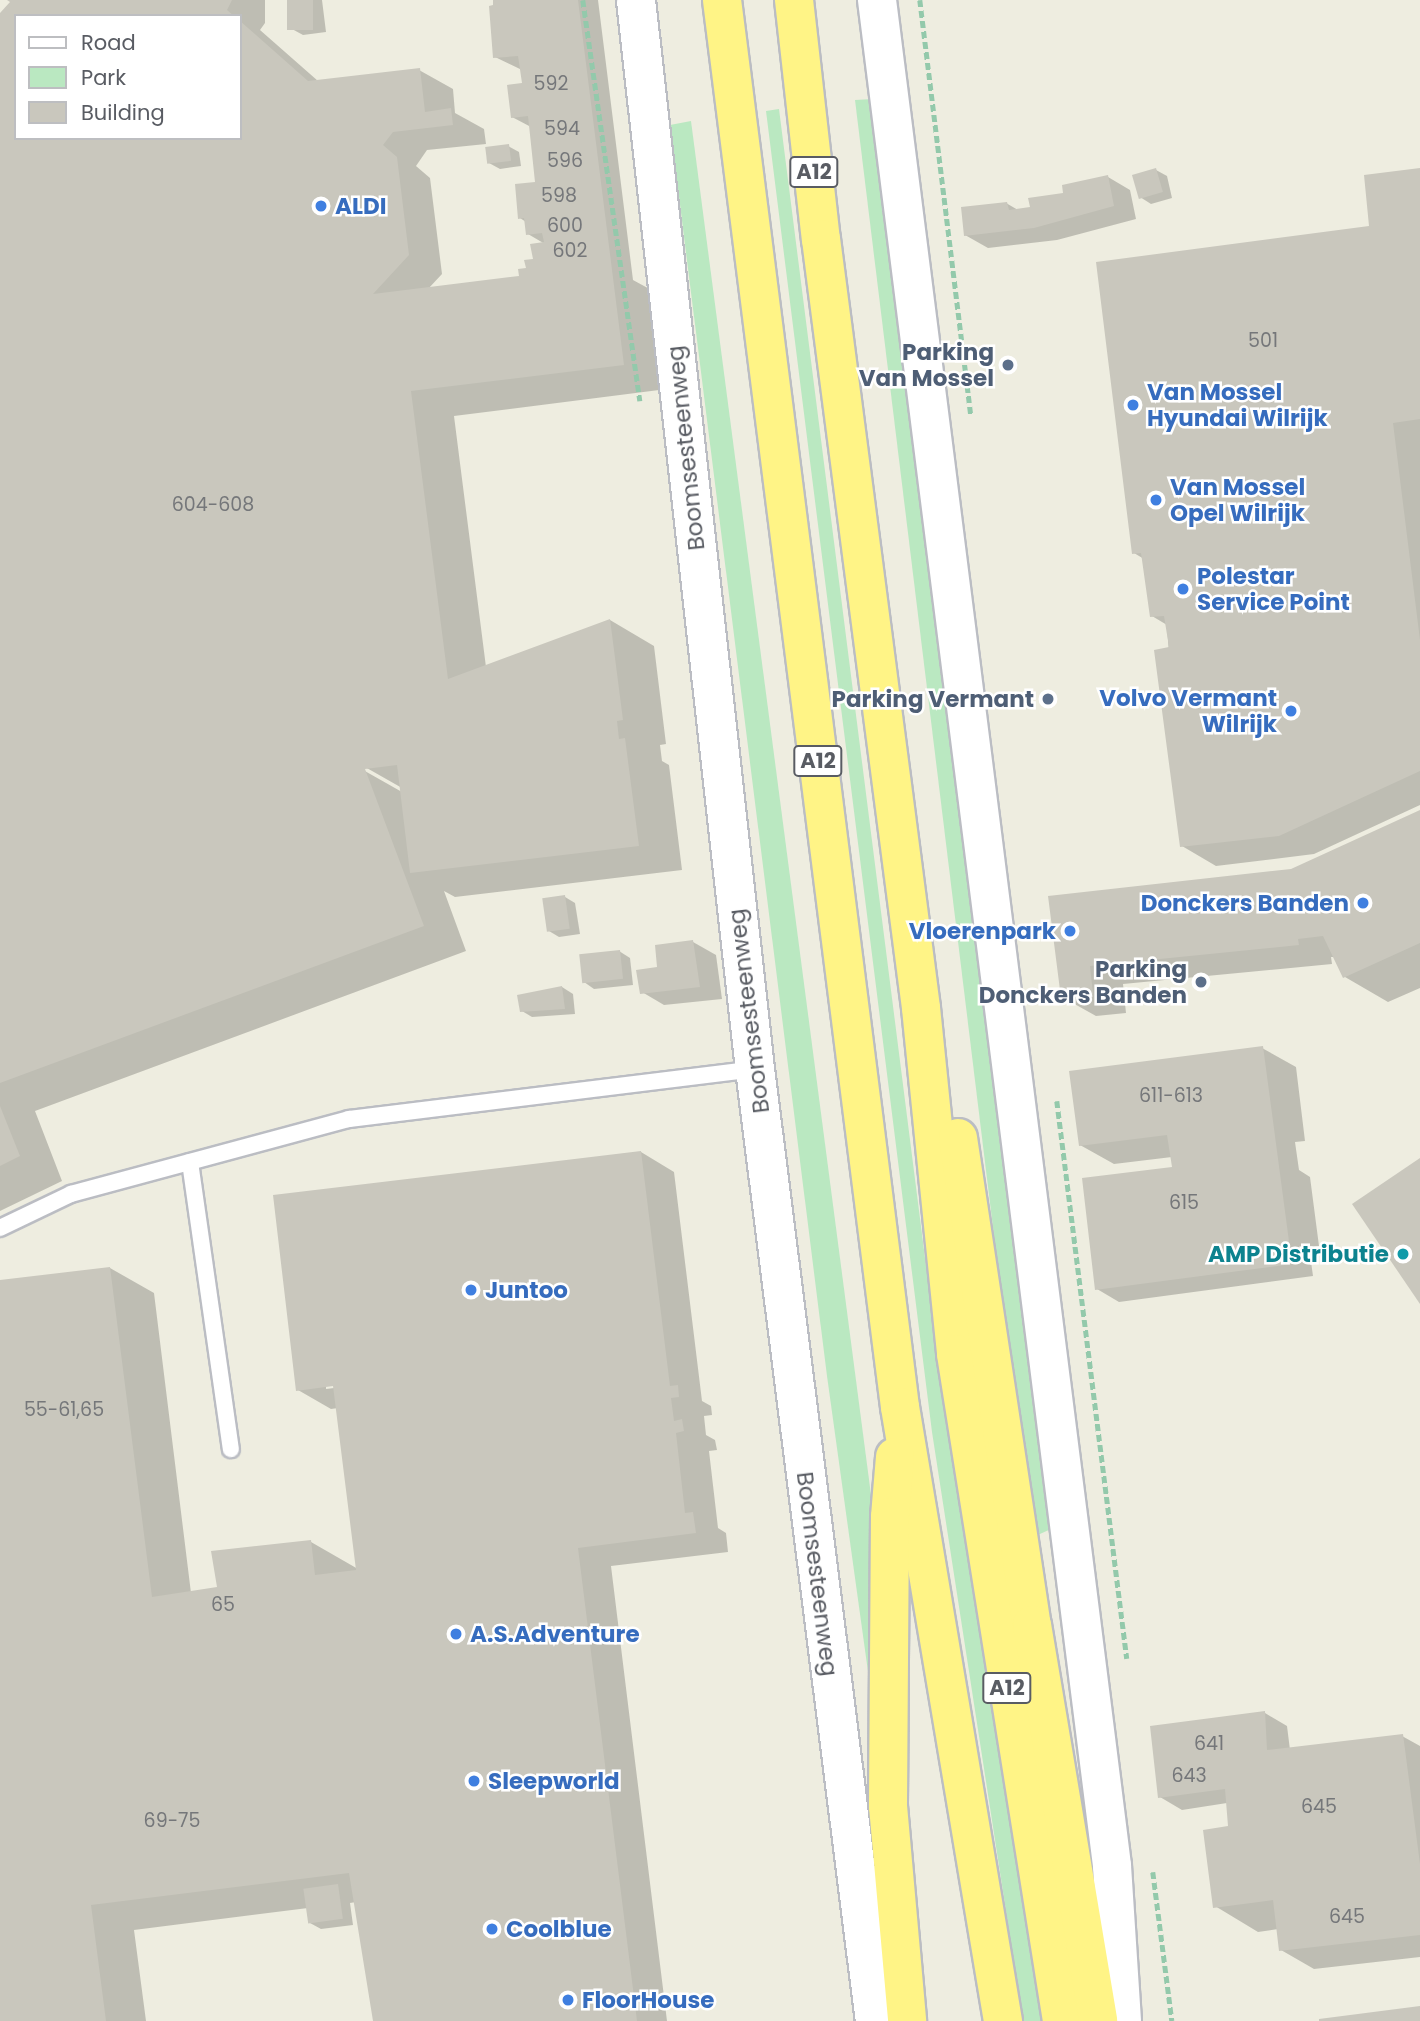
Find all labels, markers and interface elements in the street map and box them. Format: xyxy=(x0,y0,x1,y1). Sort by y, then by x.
legend xyxy=(14,14,242,140)
text: Road xyxy=(81,28,136,57)
text: Park xyxy=(81,63,126,92)
house number: 592 xyxy=(534,73,568,95)
text: Building xyxy=(81,98,165,127)
house number: 594 xyxy=(544,118,580,140)
house number: 596 xyxy=(547,150,583,172)
road number: A12 xyxy=(788,154,840,190)
house number: 598 xyxy=(541,185,577,207)
place label: ALDI xyxy=(335,192,386,220)
marker: ALDI xyxy=(313,198,329,214)
house number: 600 xyxy=(547,215,583,237)
house number: 602 xyxy=(553,240,587,262)
house number: 501 xyxy=(1248,330,1278,352)
place label: Parking Van Mossel xyxy=(859,338,994,392)
street label: Boomsesteenweg xyxy=(662,344,710,552)
marker: Parking Van Mossel xyxy=(1000,357,1016,373)
place label: Van Mossel Hyundai Wilrijk xyxy=(1147,378,1328,432)
marker: Van Mossel Hyundai Wilrijk xyxy=(1125,397,1141,413)
place label: Van Mossel Opel Wilrijk xyxy=(1170,473,1305,527)
marker: Van Mossel Opel Wilrijk xyxy=(1148,492,1164,508)
house number: 604-608 xyxy=(172,494,254,516)
place label: Polestar Service Point xyxy=(1197,562,1350,616)
marker: Polestar Service Point xyxy=(1175,581,1191,597)
place label: Volvo Vermant Wilrijk xyxy=(1099,684,1277,738)
place label: Parking Vermant xyxy=(832,685,1034,713)
marker: Parking Vermant xyxy=(1040,691,1056,707)
marker: Volvo Vermant Wilrijk xyxy=(1283,703,1299,719)
road number: A12 xyxy=(792,744,844,778)
place label: Donckers Banden xyxy=(1141,889,1349,917)
marker: Donckers Banden xyxy=(1355,895,1371,911)
street label: Boomsesteenweg xyxy=(723,907,775,1115)
place label: Vloerenpark xyxy=(909,917,1056,945)
marker: Vloerenpark xyxy=(1062,923,1078,939)
place label: Parking Donckers Banden xyxy=(979,955,1187,1009)
marker: Parking Donckers Banden xyxy=(1193,974,1209,990)
house number: 611-613 xyxy=(1139,1085,1203,1107)
house number: 615 xyxy=(1169,1192,1199,1214)
place label: AMP Distributie xyxy=(1208,1240,1389,1268)
marker: AMP Distributie xyxy=(1395,1246,1411,1262)
place label: Juntoo xyxy=(485,1276,568,1304)
marker: Juntoo xyxy=(463,1282,479,1298)
house number: 55-61,65 xyxy=(24,1399,104,1421)
street label: Boomsesteenweg xyxy=(791,1470,843,1678)
house number: 65 xyxy=(211,1594,235,1616)
place label: A.S.Adventure xyxy=(470,1620,640,1648)
marker: A.S.Adventure xyxy=(448,1626,464,1642)
road number: A12 xyxy=(981,1670,1033,1706)
house number: 641 xyxy=(1194,1733,1224,1755)
house number: 643 xyxy=(1171,1765,1207,1787)
place label: Sleepworld xyxy=(488,1767,620,1795)
marker: Sleepworld xyxy=(466,1773,482,1789)
house number: 645 xyxy=(1301,1796,1337,1818)
house number: 69-75 xyxy=(144,1810,200,1832)
house number: 645 xyxy=(1329,1906,1365,1928)
place label: Coolblue xyxy=(506,1915,612,1943)
marker: Coolblue xyxy=(484,1921,500,1937)
place label: FloorHouse xyxy=(582,1986,714,2014)
marker: FloorHouse xyxy=(560,1992,576,2008)

